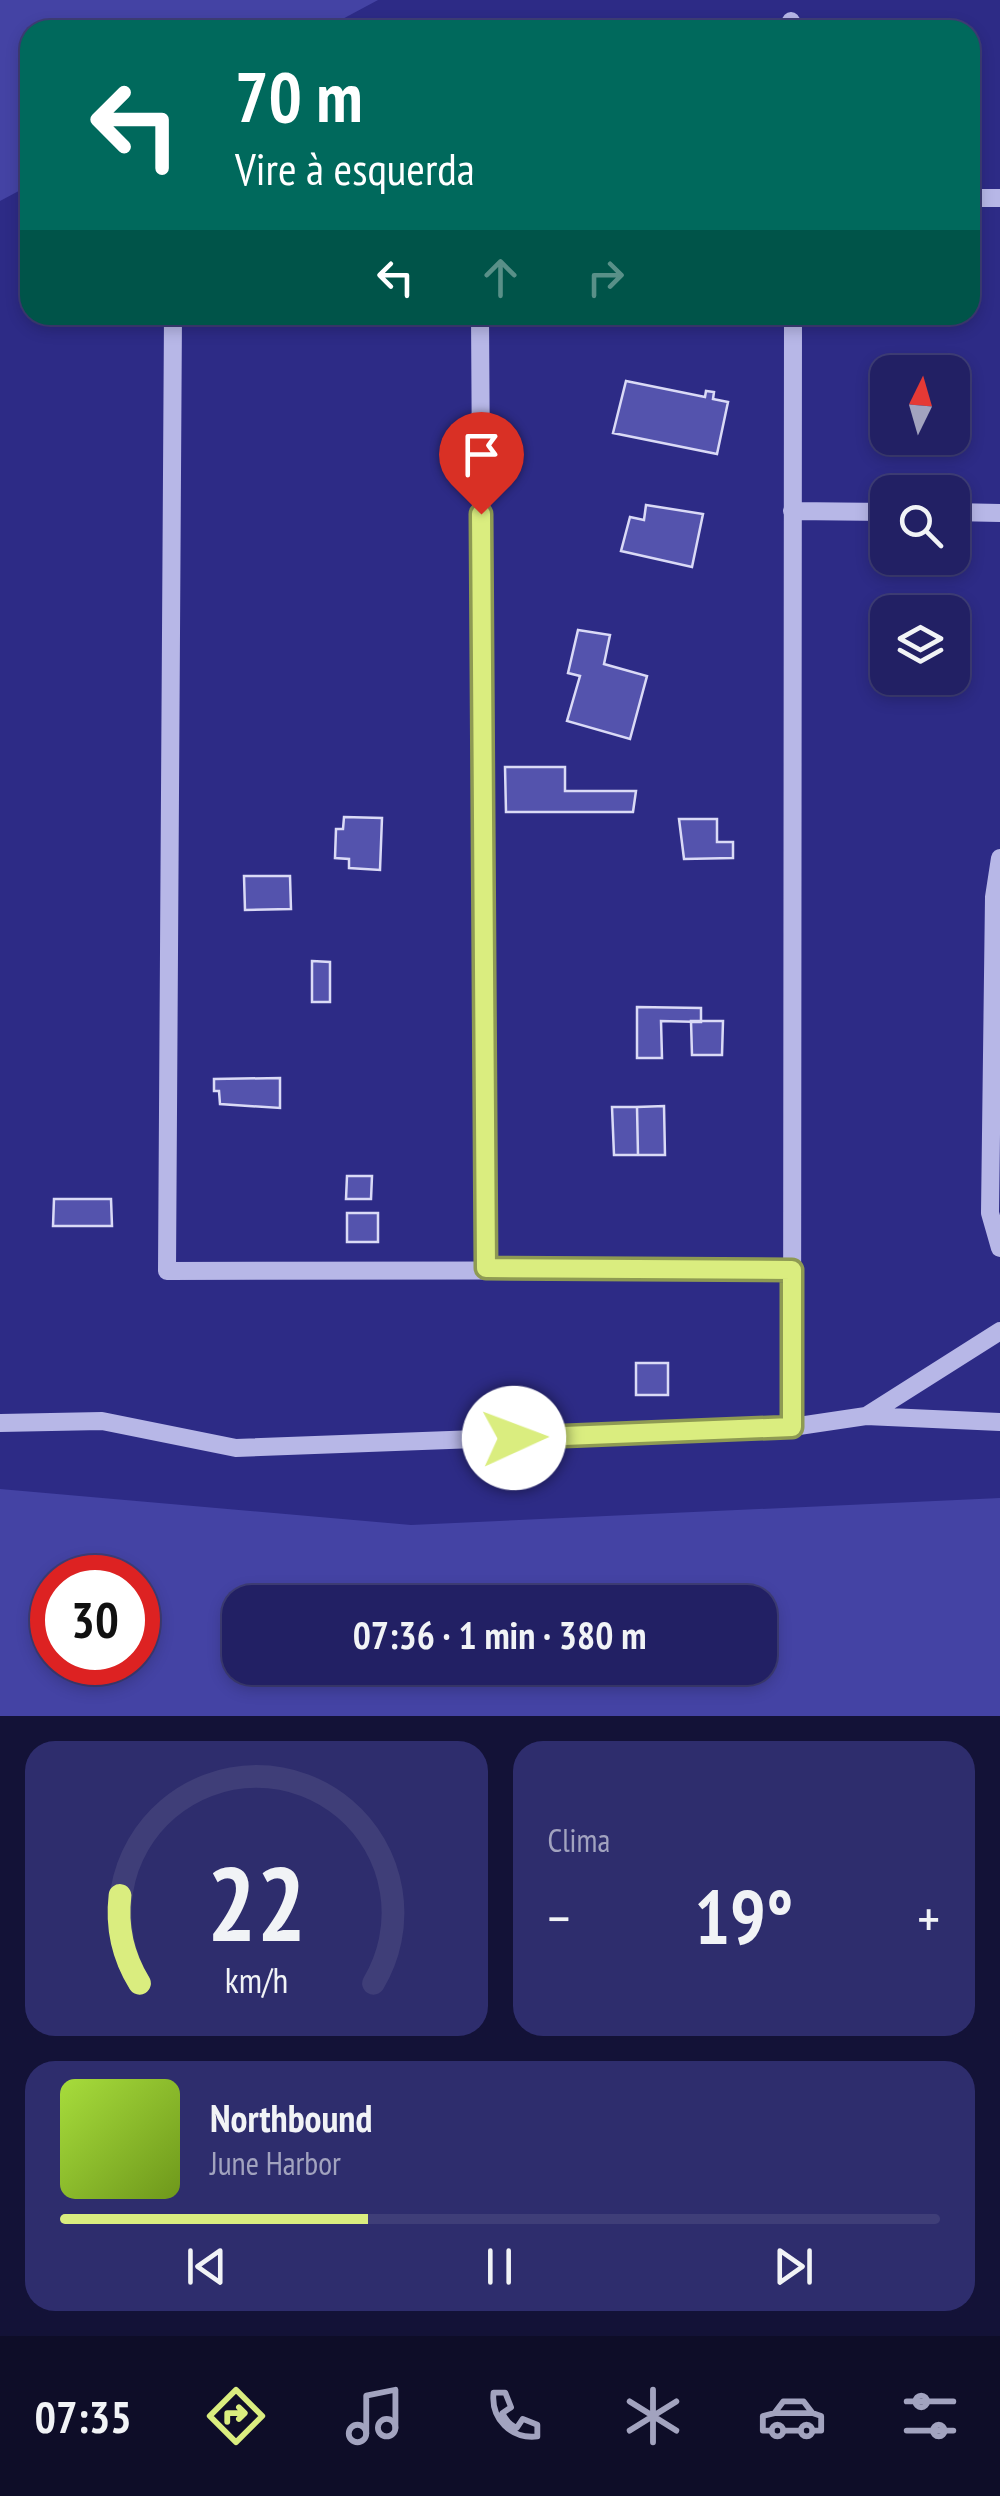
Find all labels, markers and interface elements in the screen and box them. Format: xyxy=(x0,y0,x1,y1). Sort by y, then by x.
text: 70 m xyxy=(235,51,363,141)
icon: left xyxy=(70,60,200,190)
text: Vire à esquerda xyxy=(235,139,475,197)
icon: left xyxy=(368,250,423,305)
icon: ahead xyxy=(473,250,528,305)
icon: right xyxy=(578,250,633,305)
north arrow xyxy=(870,355,970,455)
map controls xyxy=(870,355,970,695)
pin xyxy=(439,412,524,515)
icon: arrive xyxy=(454,427,509,482)
button: search xyxy=(870,475,970,575)
button: layers xyxy=(870,595,970,695)
position arrow xyxy=(462,1386,566,1490)
speed limit sign: 30 xyxy=(30,1555,160,1685)
text: 07:36 · 1 min · 380 m xyxy=(353,1610,646,1659)
text: Clima xyxy=(548,1819,610,1861)
text: 22 xyxy=(207,1835,306,1970)
text: 19° xyxy=(694,1868,793,1965)
text: − xyxy=(548,1882,570,1953)
text: + xyxy=(917,1882,940,1953)
text: km/h xyxy=(225,1957,288,2003)
text: Northbound xyxy=(210,2093,372,2142)
text: June Harbor xyxy=(210,2142,341,2184)
icon: previous xyxy=(179,2239,234,2294)
icon: pause xyxy=(472,2239,527,2294)
icon: next xyxy=(766,2239,821,2294)
icon: directions xyxy=(201,2381,271,2451)
icon: music xyxy=(340,2381,410,2451)
icon: phone xyxy=(479,2381,549,2451)
icon: climate xyxy=(618,2381,688,2451)
icon: car xyxy=(757,2381,827,2451)
icon: filters xyxy=(895,2381,965,2451)
text: 07:35 xyxy=(34,2387,132,2445)

